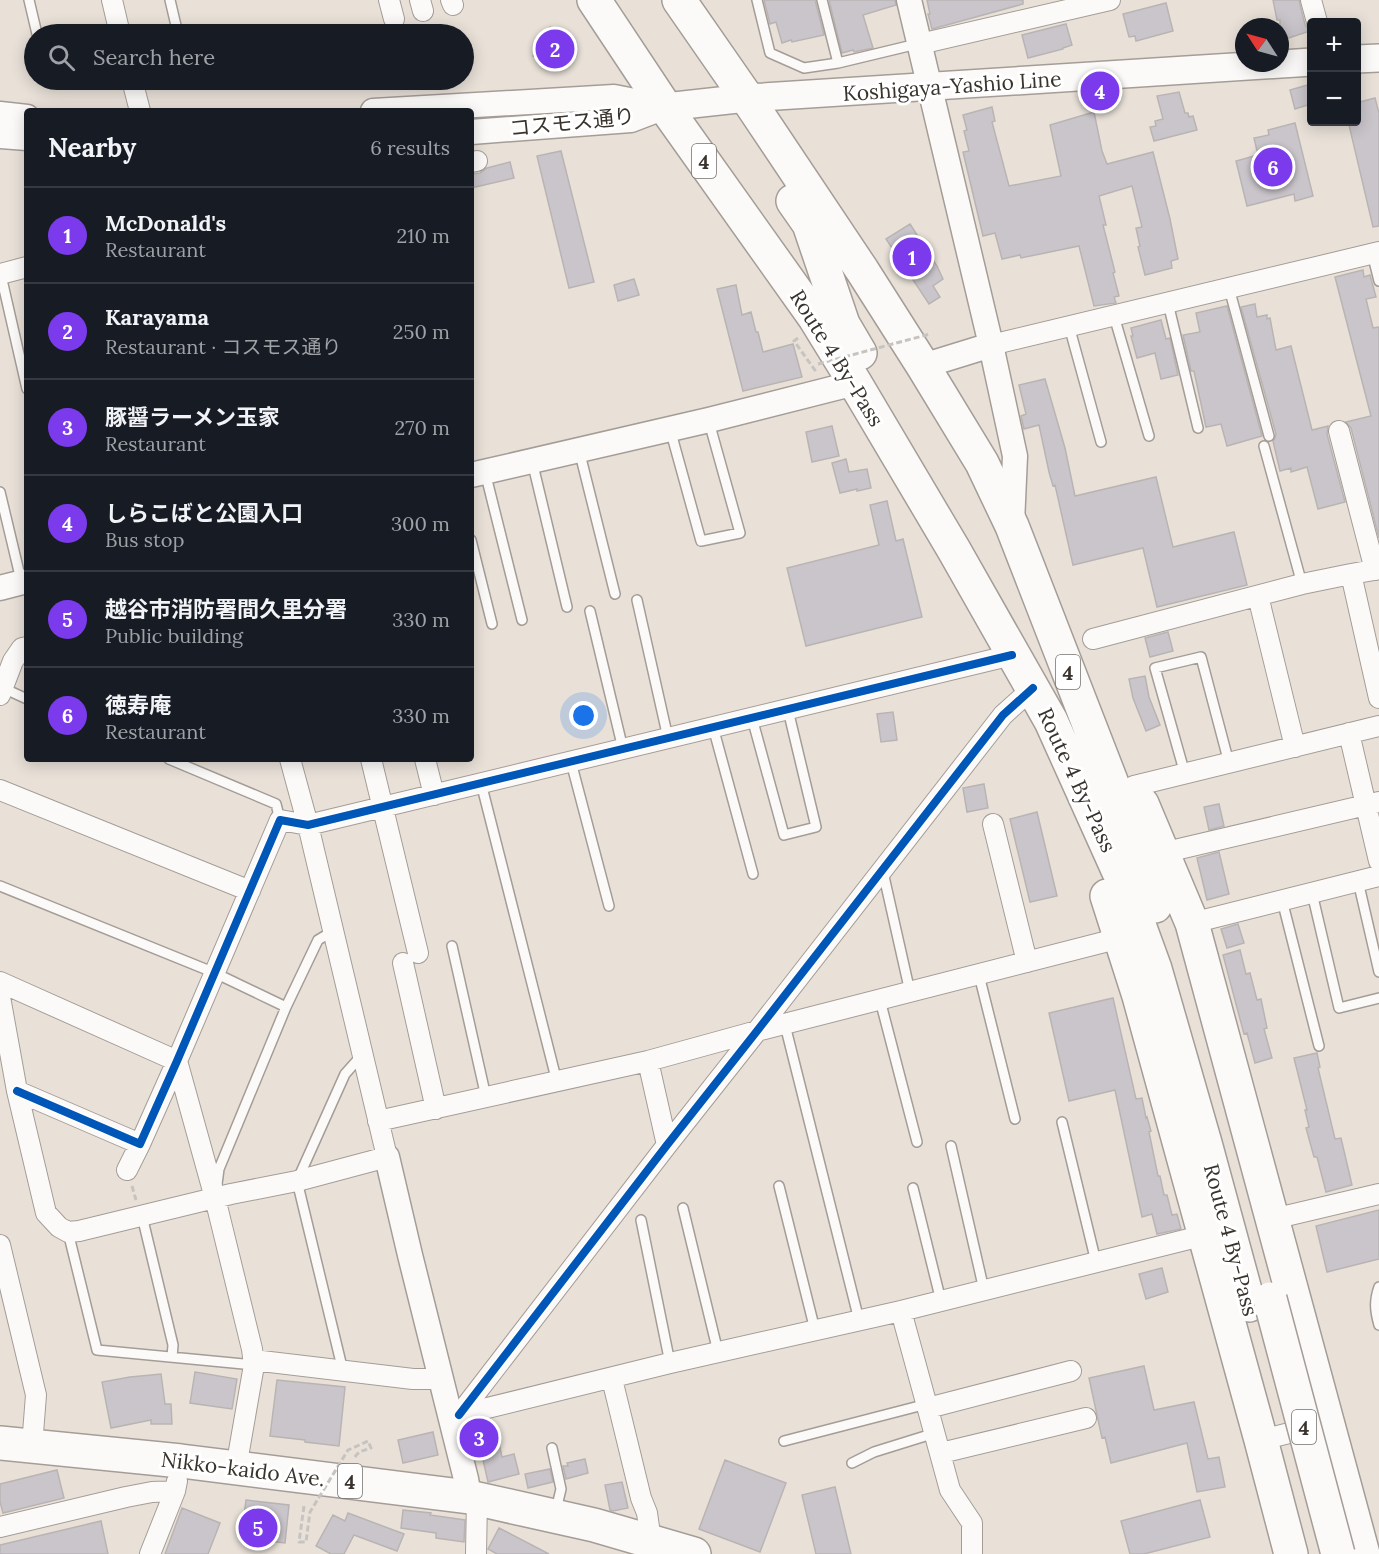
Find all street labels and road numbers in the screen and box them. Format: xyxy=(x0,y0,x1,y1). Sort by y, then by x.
street label: Koshigaya-Yashio Line xyxy=(842,65,1062,107)
street label: コスモス通り xyxy=(508,102,636,142)
road number: 4 xyxy=(692,144,716,178)
street label: Route 4 By-Pass xyxy=(784,284,890,432)
road number: 4 xyxy=(1056,655,1080,689)
street label: Route 4 By-Pass xyxy=(1032,703,1122,857)
street label: Route 4 By-Pass xyxy=(1198,1161,1264,1319)
road number: 4 xyxy=(1292,1410,1316,1444)
street label: Nikko-kaido Ave. xyxy=(159,1446,327,1492)
road number: 4 xyxy=(338,1464,362,1498)

